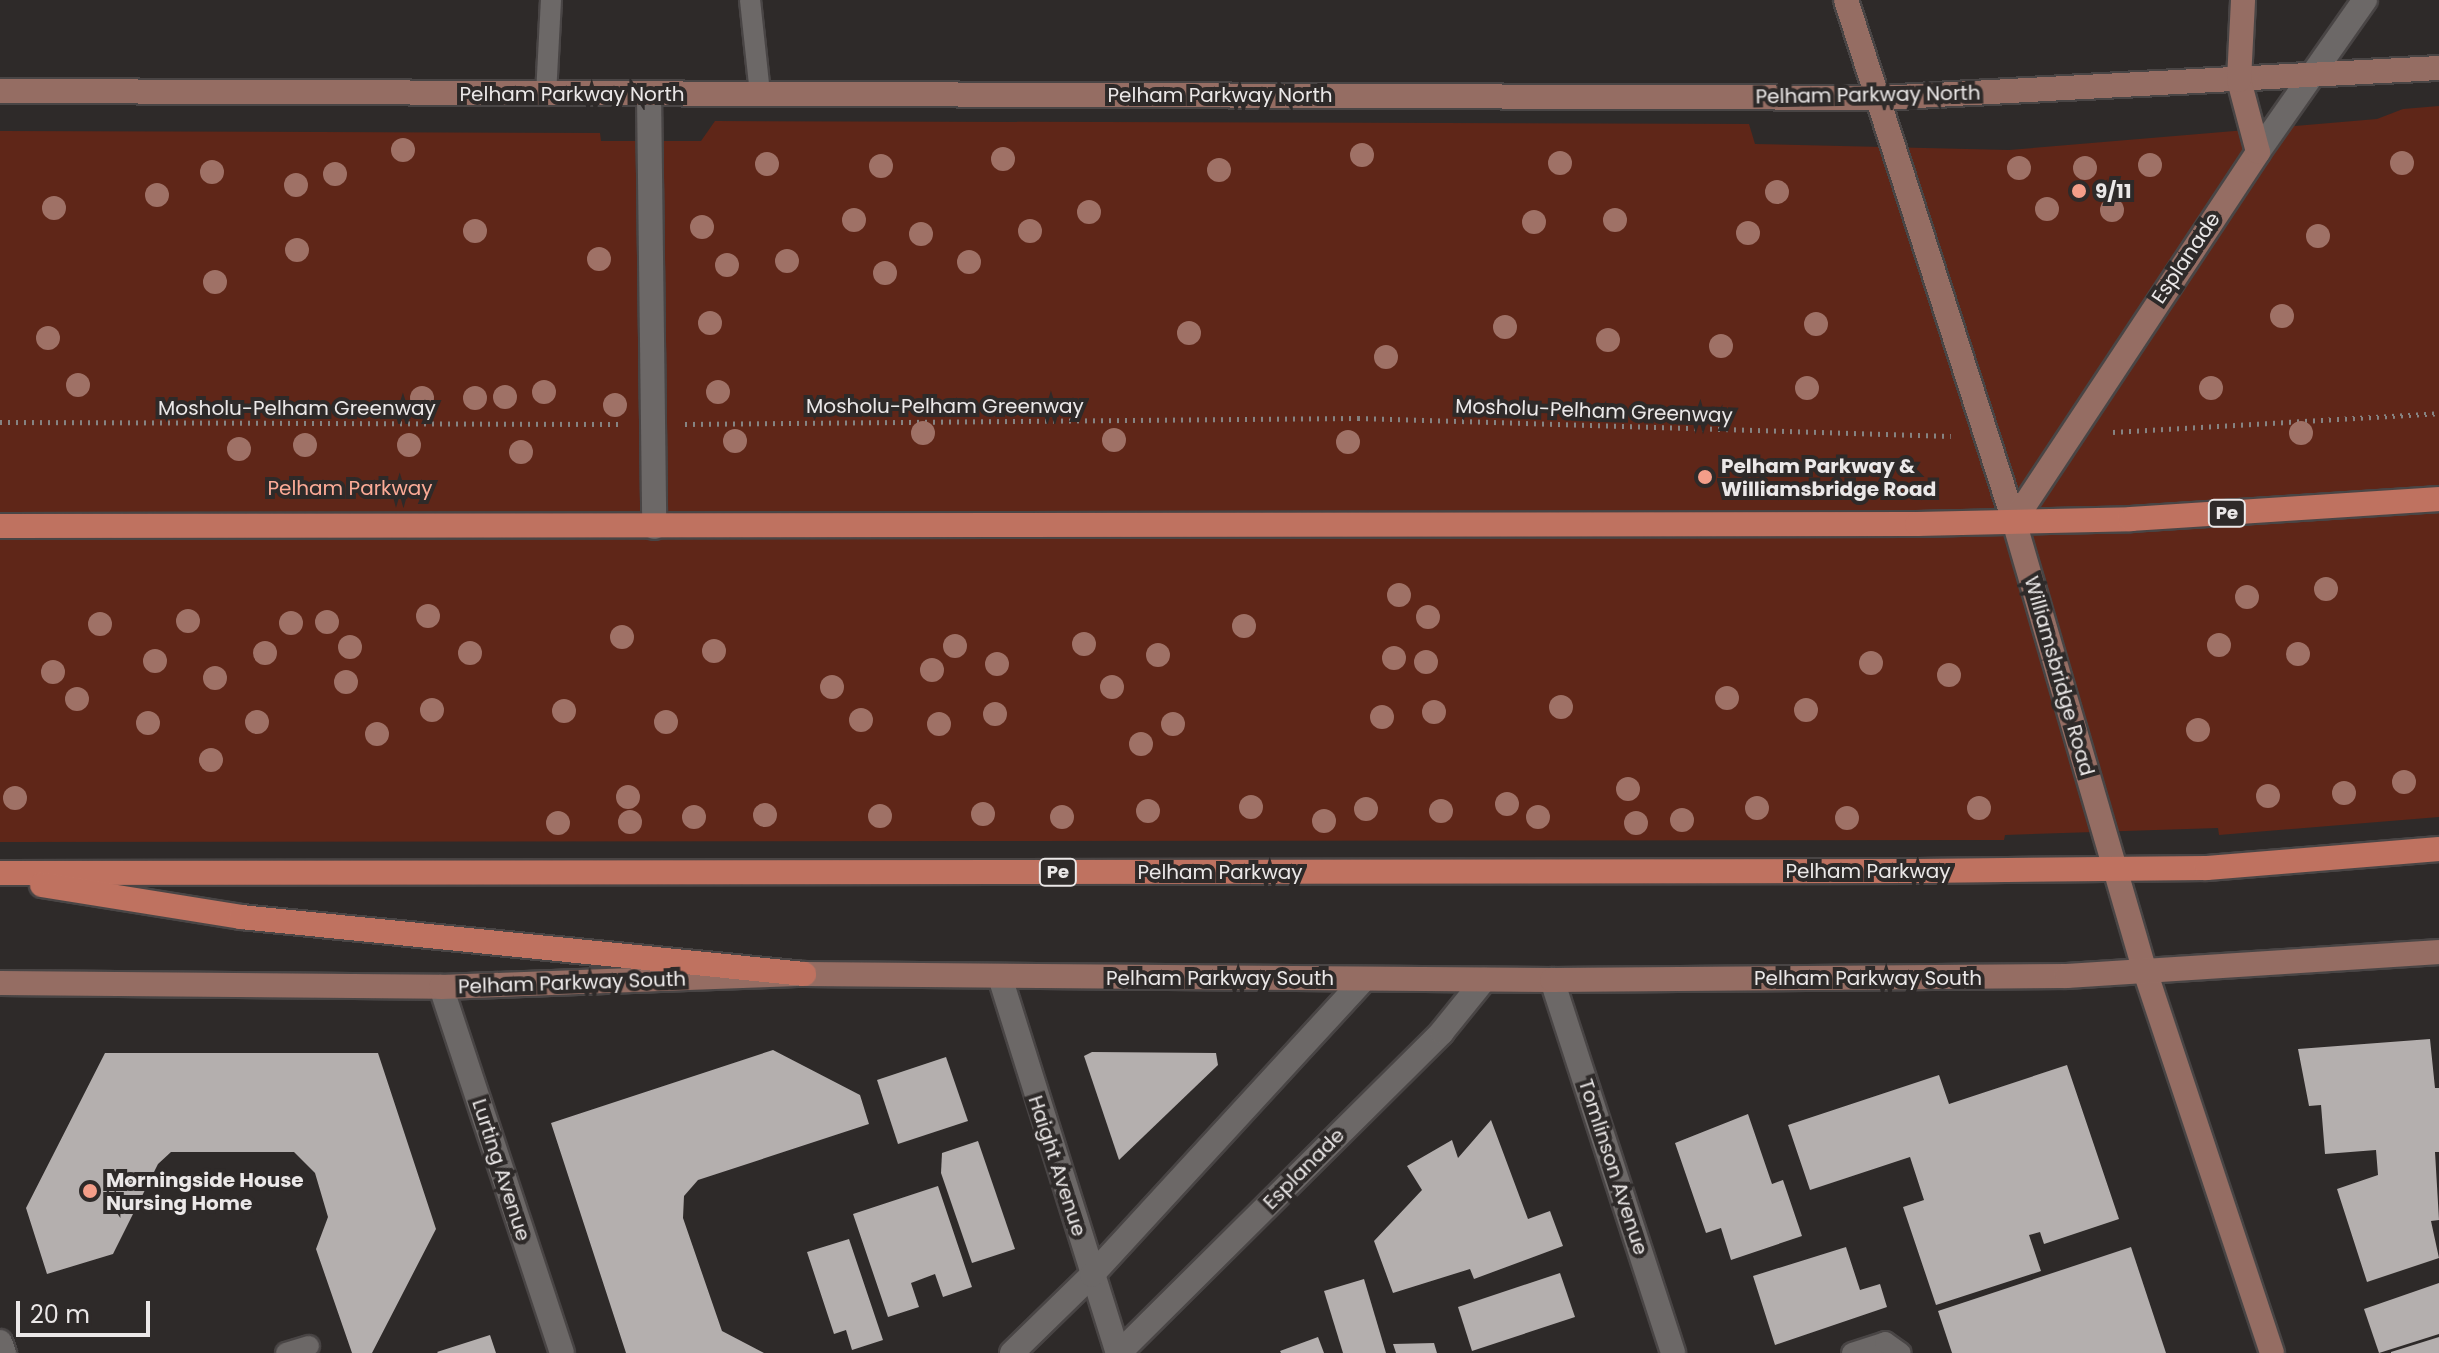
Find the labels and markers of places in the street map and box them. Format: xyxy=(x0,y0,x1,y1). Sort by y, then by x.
place label: 9/11 xyxy=(2095,179,2131,203)
marker: 9/11 xyxy=(2070,182,2088,200)
place label: Pelham Parkway & Williamsbridge Road xyxy=(1721,454,1936,501)
marker: Pelham Parkway & Williamsbridge Road xyxy=(1696,468,1714,486)
place label: Morningside House Nursing Home xyxy=(106,1168,304,1215)
marker: Morningside House Nursing Home xyxy=(81,1182,99,1200)

